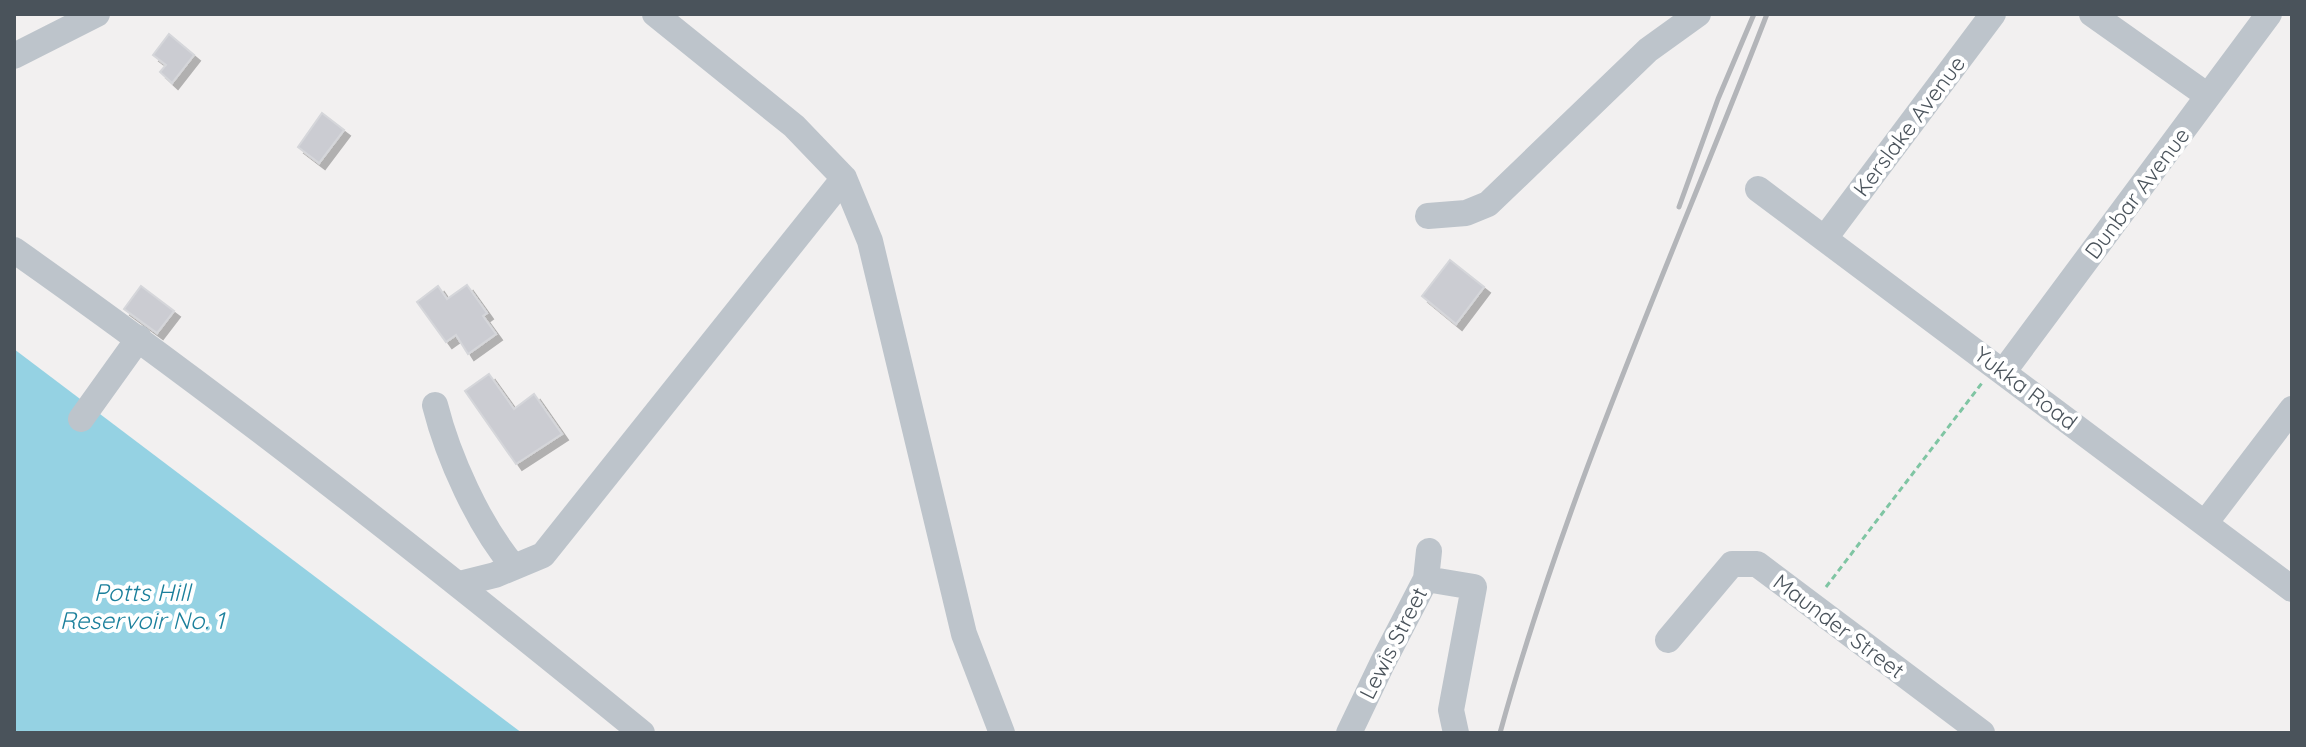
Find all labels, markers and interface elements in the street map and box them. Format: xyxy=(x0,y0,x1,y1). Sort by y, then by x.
street label: Kerslake Avenue xyxy=(1847,50,1971,202)
street label: Dunbar Avenue xyxy=(2078,122,2196,264)
street label: Yukka Road xyxy=(1969,340,2083,436)
street label: Maunder Street xyxy=(1768,568,1910,684)
water label: Potts Hill Reservoir No. 1 xyxy=(60,577,226,635)
street label: Lewis Street xyxy=(1353,582,1433,704)

